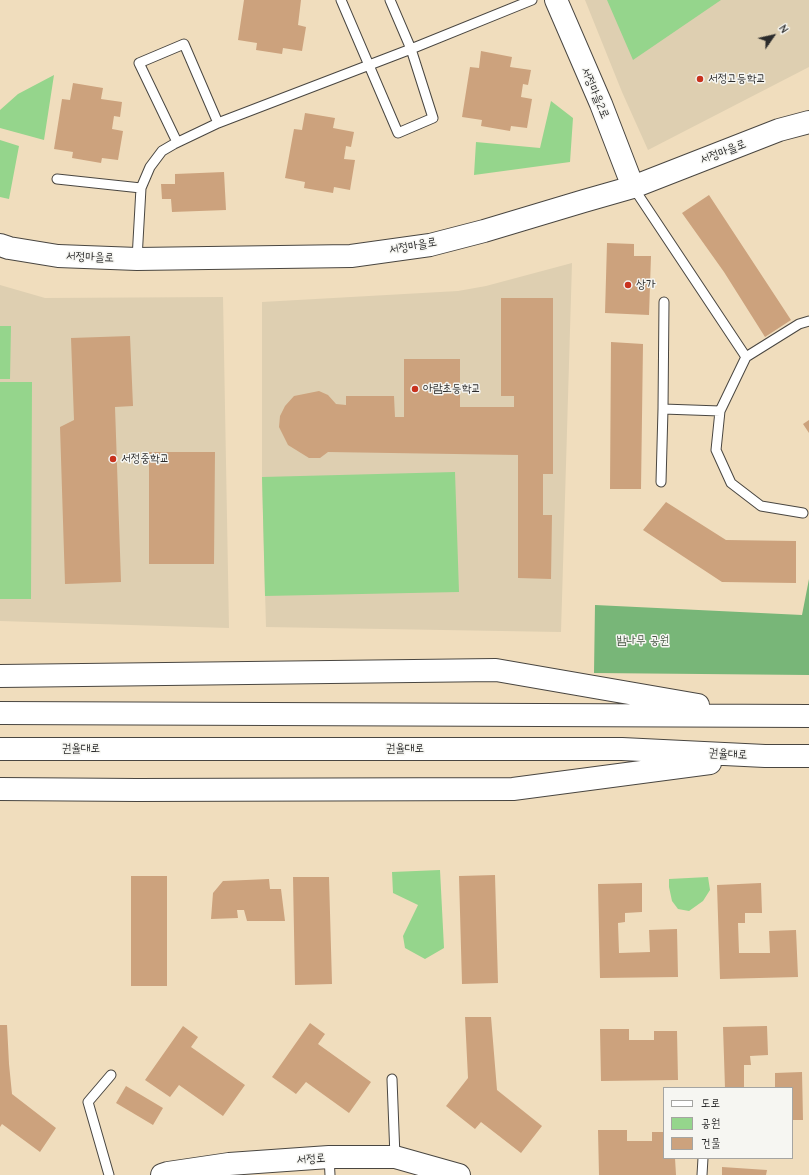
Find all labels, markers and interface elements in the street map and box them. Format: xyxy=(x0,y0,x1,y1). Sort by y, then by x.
north arrow xyxy=(753,16,793,56)
text: N xyxy=(776,22,791,36)
street label: 서정마을2로 xyxy=(578,65,612,121)
place label: 서정고등학교 xyxy=(708,72,766,86)
marker: 서정고등학교 xyxy=(695,74,705,84)
street label: 서정마을로 xyxy=(698,137,748,167)
street label: 서정마을로 xyxy=(388,235,438,257)
street label: 서정마을로 xyxy=(66,249,114,265)
place label: 상가 xyxy=(636,278,655,292)
marker: 상가 xyxy=(623,280,633,290)
place label: 아람초등학교 xyxy=(423,382,481,396)
marker: 아람초등학교 xyxy=(410,384,420,394)
place label: 서정중학교 xyxy=(121,452,169,466)
marker: 서정중학교 xyxy=(108,454,118,464)
park label: 밤나무 공원 xyxy=(617,634,669,648)
street label: 권율대로 xyxy=(62,742,100,756)
street label: 권율대로 xyxy=(386,742,424,756)
street label: 권율대로 xyxy=(708,746,748,762)
legend xyxy=(663,1087,793,1159)
text: 도로 xyxy=(701,1096,720,1110)
text: 공원 xyxy=(701,1116,720,1130)
text: 건물 xyxy=(701,1136,720,1150)
street label: 서정로 xyxy=(296,1151,326,1167)

